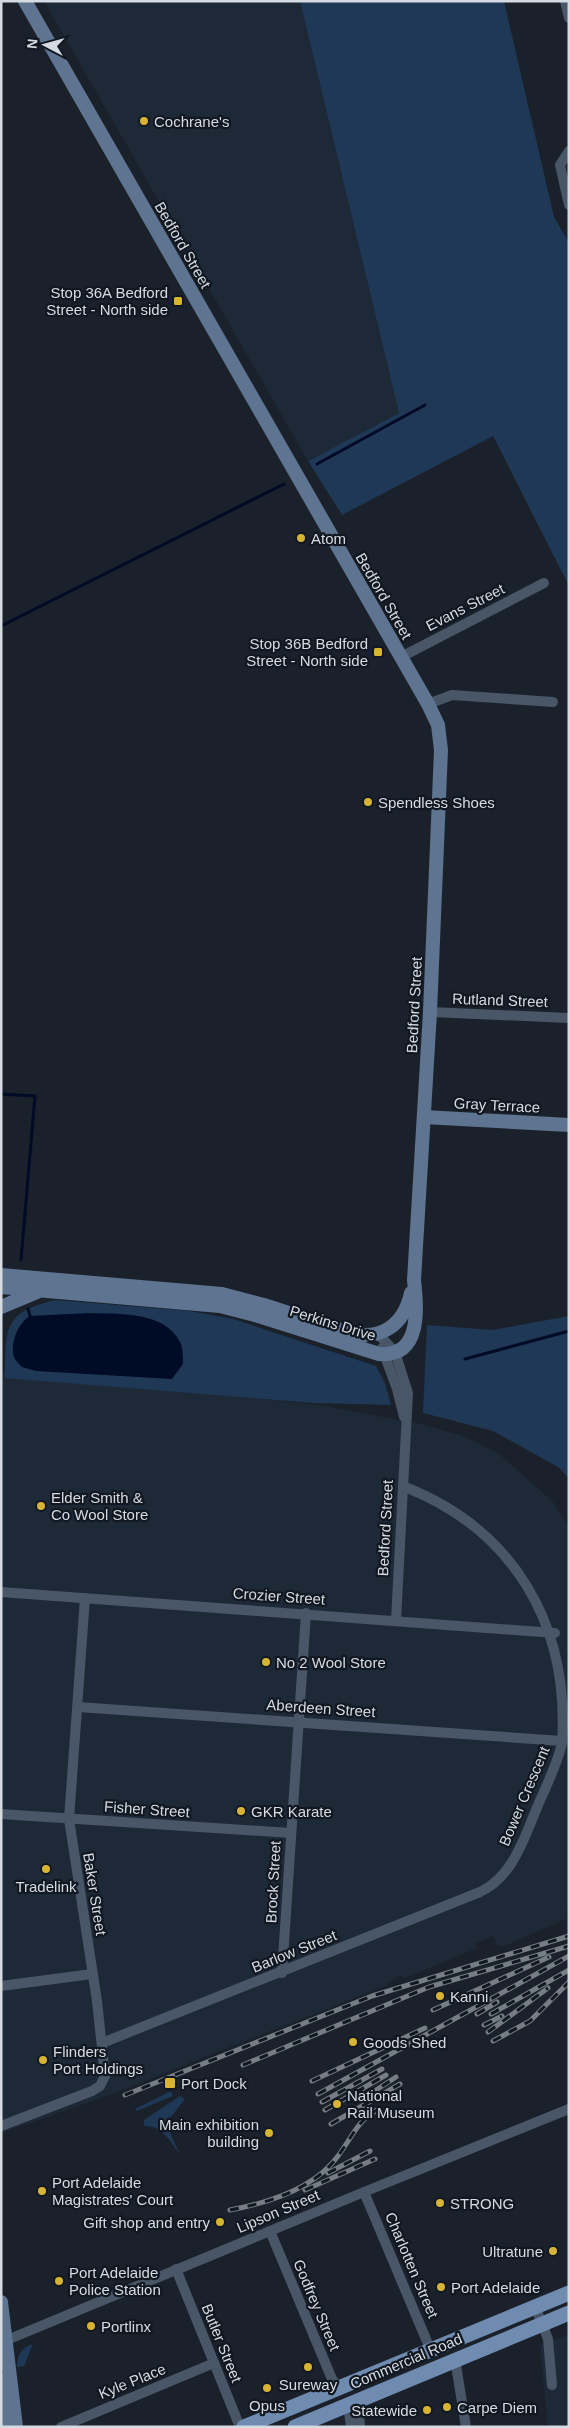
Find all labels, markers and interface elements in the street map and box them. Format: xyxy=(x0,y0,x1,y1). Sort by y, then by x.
north arrow xyxy=(20,20,70,70)
text: N xyxy=(24,38,41,50)
place label: Cochrane's xyxy=(154,113,229,130)
marker: Cochrane's xyxy=(138,115,150,127)
street label: Bedford Street xyxy=(151,199,215,292)
place label: Stop 36A Bedford Street - North side xyxy=(46,284,168,318)
marker: Stop 36A Bedford Street - North side xyxy=(172,295,184,307)
place label: Atom xyxy=(311,530,346,547)
marker: Atom xyxy=(295,532,307,544)
street label: Bedford Street xyxy=(352,550,416,643)
street label: Evans Street xyxy=(423,580,508,634)
place label: Stop 36B Bedford Street - North side xyxy=(246,635,368,669)
marker: Stop 36B Bedford Street - North side xyxy=(372,646,384,658)
place label: Spendless Shoes xyxy=(378,794,495,811)
marker: Spendless Shoes xyxy=(362,796,374,808)
street label: Bedford Street xyxy=(403,955,425,1054)
street label: Rutland Street xyxy=(452,990,549,1010)
street label: Gray Terrace xyxy=(453,1094,541,1116)
street label: Perkins Drive xyxy=(288,1302,378,1344)
street label: Bedford Street xyxy=(374,1478,396,1577)
place label: Elder Smith & Co Wool Store xyxy=(51,1489,148,1523)
marker: Elder Smith & Co Wool Store xyxy=(35,1500,47,1512)
street label: Crozier Street xyxy=(232,1584,327,1608)
place label: No 2 Wool Store xyxy=(276,1654,386,1671)
marker: No 2 Wool Store xyxy=(260,1656,272,1668)
street label: Aberdeen Street xyxy=(266,1696,377,1720)
street label: Bower Crescent xyxy=(495,1743,553,1848)
street label: Fisher Street xyxy=(104,1798,191,1821)
place label: GKR Karate xyxy=(251,1803,332,1820)
marker: GKR Karate xyxy=(235,1805,247,1817)
street label: Brock Street xyxy=(262,1840,284,1924)
street label: Baker Street xyxy=(80,1851,110,1937)
marker: Tradelink xyxy=(40,1863,52,1875)
place label: Tradelink xyxy=(15,1878,77,1895)
street label: Barlow Street xyxy=(249,1926,340,1976)
place label: Kanni xyxy=(450,1988,488,2005)
marker: Kanni xyxy=(434,1990,446,2002)
place label: Goods Shed xyxy=(363,2034,446,2051)
marker: Goods Shed xyxy=(347,2036,359,2048)
place label: Flinders Port Holdings xyxy=(53,2043,143,2077)
marker: Flinders Port Holdings xyxy=(37,2054,49,2066)
place label: Port Dock xyxy=(181,2075,247,2092)
marker: Port Dock xyxy=(163,2076,177,2090)
place label: National Rail Museum xyxy=(347,2087,435,2121)
marker: National Rail Museum xyxy=(331,2098,343,2110)
place label: Main exhibition building xyxy=(159,2116,259,2150)
marker: Main exhibition building xyxy=(263,2127,275,2139)
place label: Port Adelaide Magistrates' Court xyxy=(52,2174,174,2208)
marker: Port Adelaide Magistrates' Court xyxy=(36,2185,48,2197)
street label: Lipson Street xyxy=(234,2186,323,2236)
place label: STRONG xyxy=(450,2195,514,2212)
marker: STRONG xyxy=(434,2197,446,2209)
street label: Charlotten Street xyxy=(382,2209,442,2321)
place label: Gift shop and entry xyxy=(83,2214,210,2231)
marker: Gift shop and entry xyxy=(214,2216,226,2228)
place label: Ultratune xyxy=(482,2243,543,2260)
marker: Ultratune xyxy=(547,2245,559,2257)
street label: Godfrey Street xyxy=(290,2257,344,2354)
place label: Port Adelaide Police Station xyxy=(69,2264,161,2298)
marker: Port Adelaide Police Station xyxy=(53,2275,65,2287)
place label: Port Adelaide xyxy=(451,2279,540,2296)
marker: Port Adelaide xyxy=(435,2281,447,2293)
street label: Butler Street xyxy=(199,2301,246,2386)
place label: Portlinx xyxy=(101,2318,152,2335)
marker: Portlinx xyxy=(85,2320,97,2332)
street label: Commercial Road xyxy=(347,2330,465,2392)
street label: Kyle Place xyxy=(96,2360,168,2402)
marker: Sureway xyxy=(302,2361,314,2373)
place label: Sureway xyxy=(279,2376,338,2393)
marker: Opus xyxy=(261,2382,273,2394)
place label: Opus xyxy=(249,2397,285,2414)
place label: Carpe Diem xyxy=(457,2399,537,2416)
marker: Carpe Diem xyxy=(441,2401,453,2413)
place label: Statewide xyxy=(351,2402,417,2419)
marker: Statewide xyxy=(421,2404,433,2416)

